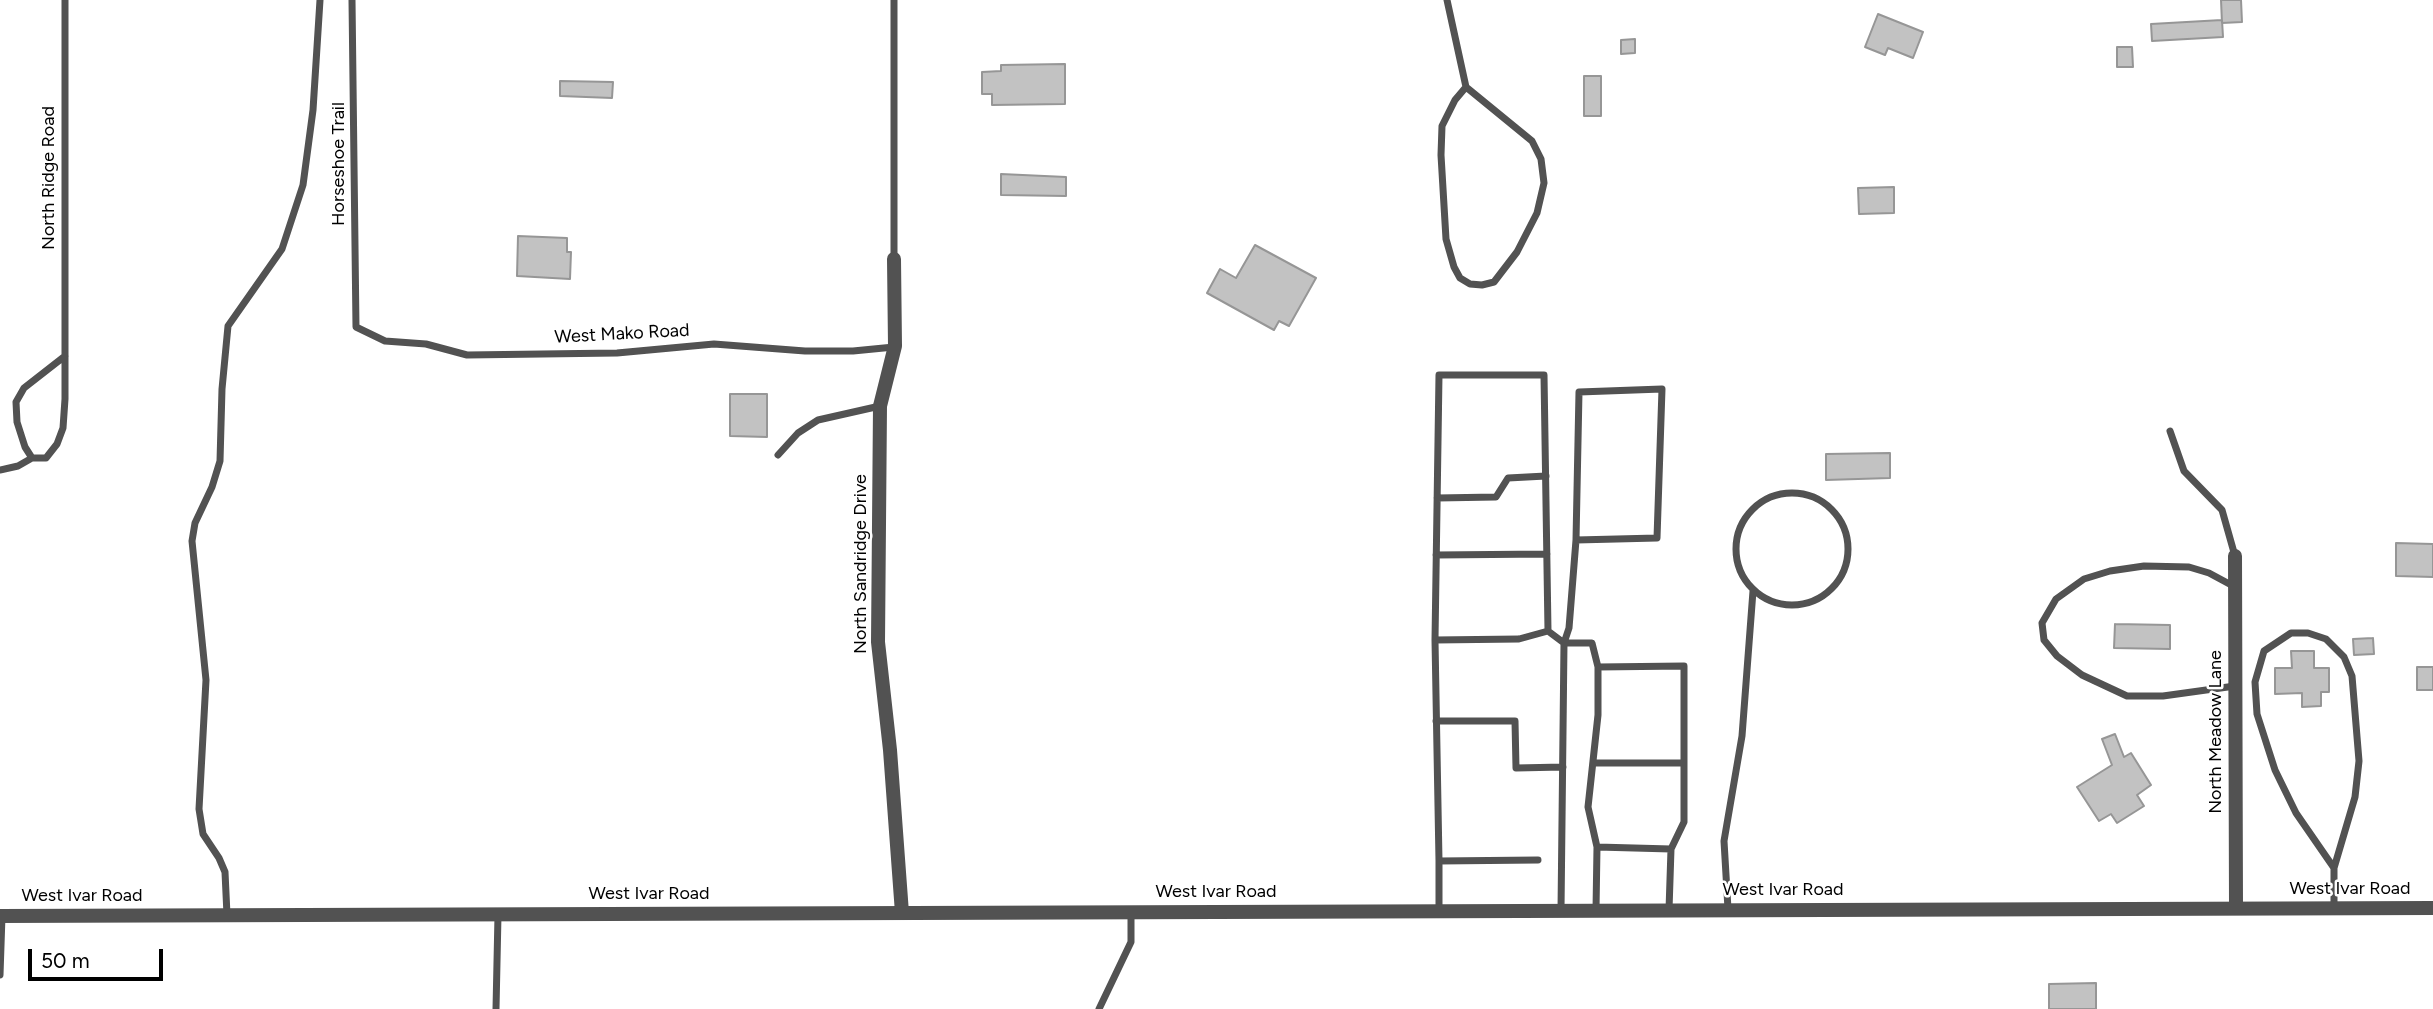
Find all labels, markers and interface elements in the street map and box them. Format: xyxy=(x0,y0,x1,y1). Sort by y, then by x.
street label: Horseshoe Trail xyxy=(328,102,350,226)
street label: North Ridge Road xyxy=(38,106,60,250)
street label: West Mako Road xyxy=(554,320,690,348)
street label: North Sandridge Drive xyxy=(850,474,872,654)
street label: North Meadow Lane xyxy=(2205,650,2227,814)
street label: West Ivar Road xyxy=(2289,878,2411,900)
street label: West Ivar Road xyxy=(1722,879,1844,901)
street label: West Ivar Road xyxy=(1155,881,1277,903)
street label: West Ivar Road xyxy=(588,883,710,905)
street label: West Ivar Road xyxy=(21,885,143,907)
scale bar xyxy=(32,936,166,980)
text: 50 m xyxy=(41,948,90,973)

